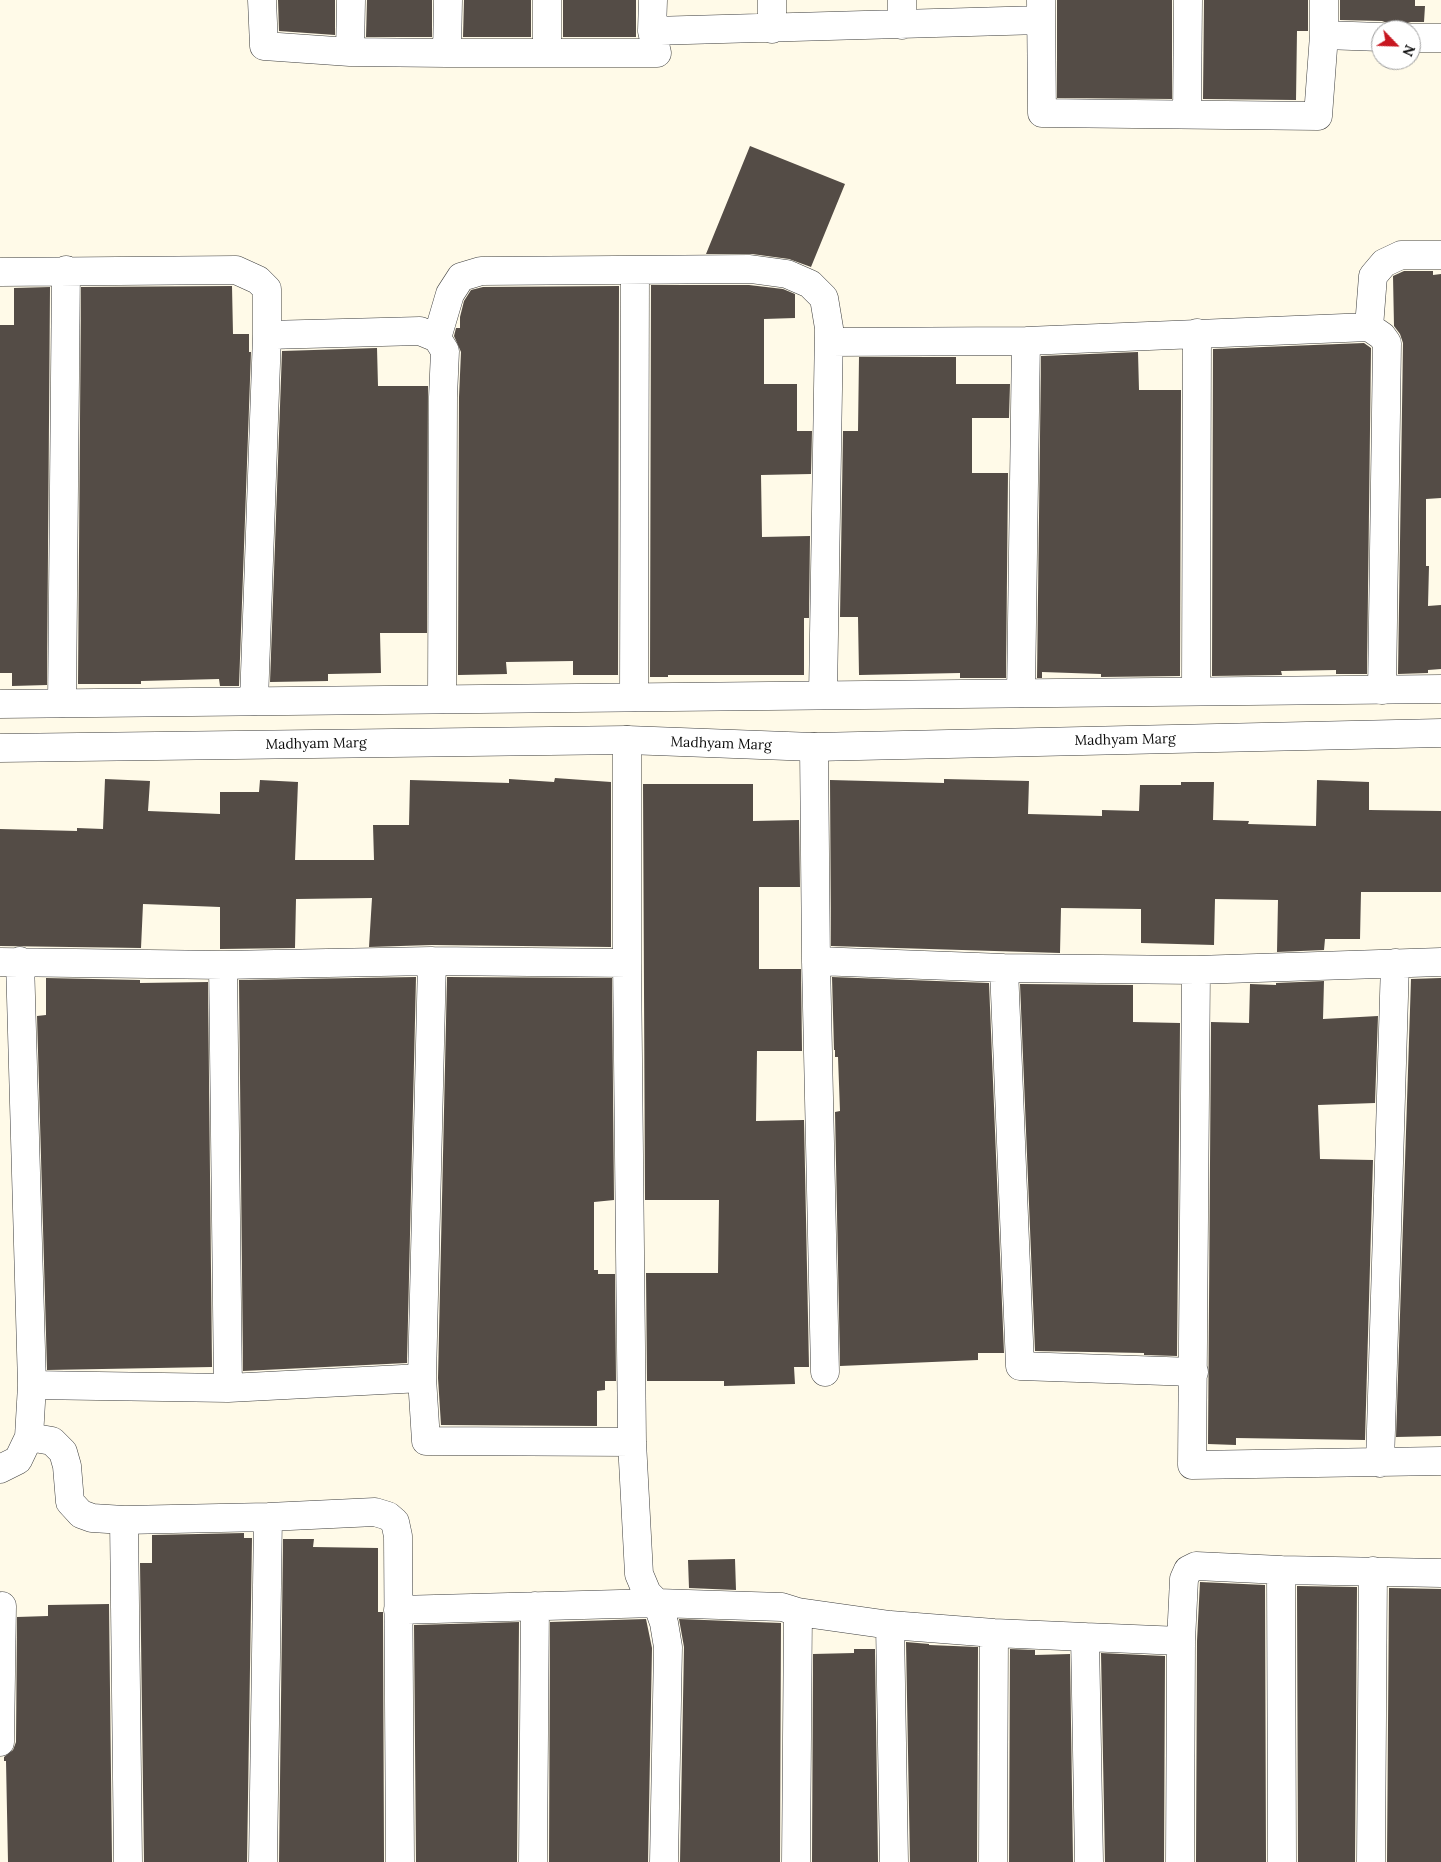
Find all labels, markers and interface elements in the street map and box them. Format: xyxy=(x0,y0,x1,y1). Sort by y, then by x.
north arrow xyxy=(1371,20,1421,70)
text: N xyxy=(1398,42,1419,59)
street label: Madhyam Marg xyxy=(1074,731,1176,749)
street label: Madhyam Marg xyxy=(670,734,772,754)
street label: Madhyam Marg xyxy=(265,735,367,753)

